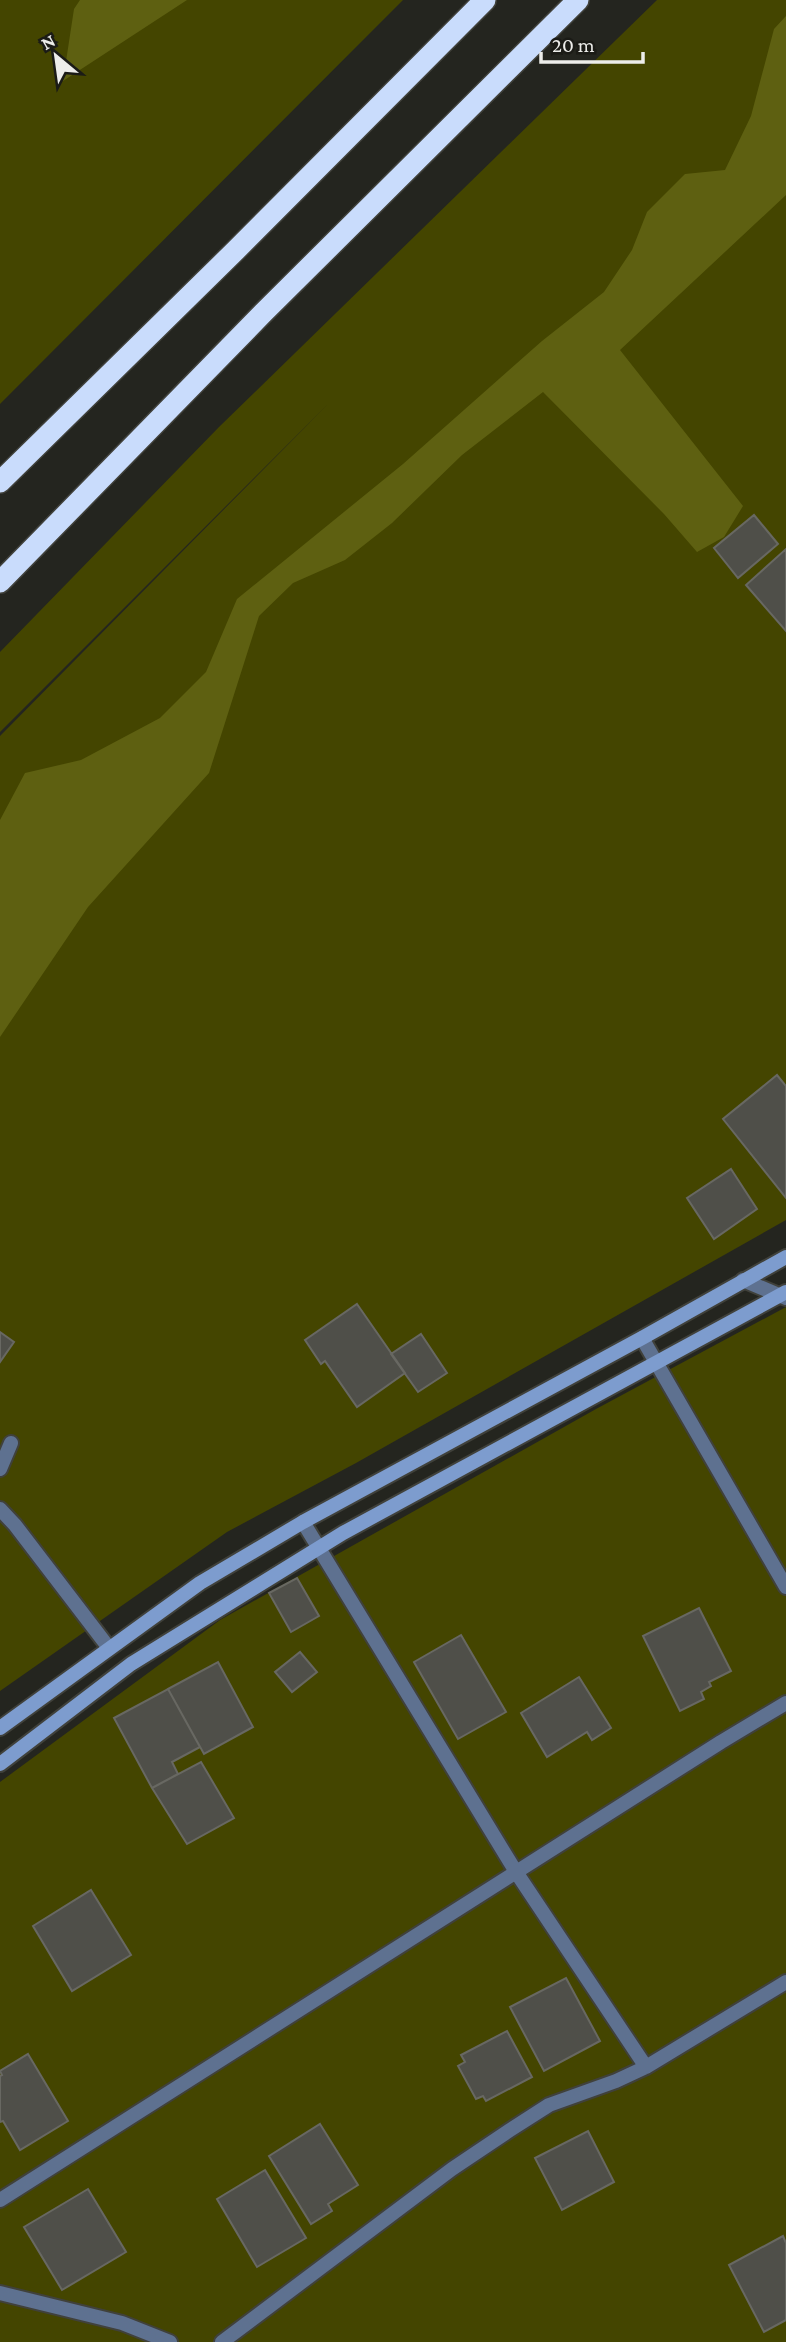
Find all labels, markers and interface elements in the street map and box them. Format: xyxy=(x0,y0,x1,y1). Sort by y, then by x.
north arrow xyxy=(21,21,91,91)
scale bar xyxy=(541,21,642,65)
text: N xyxy=(37,29,59,54)
text: 20 m xyxy=(552,33,595,57)

